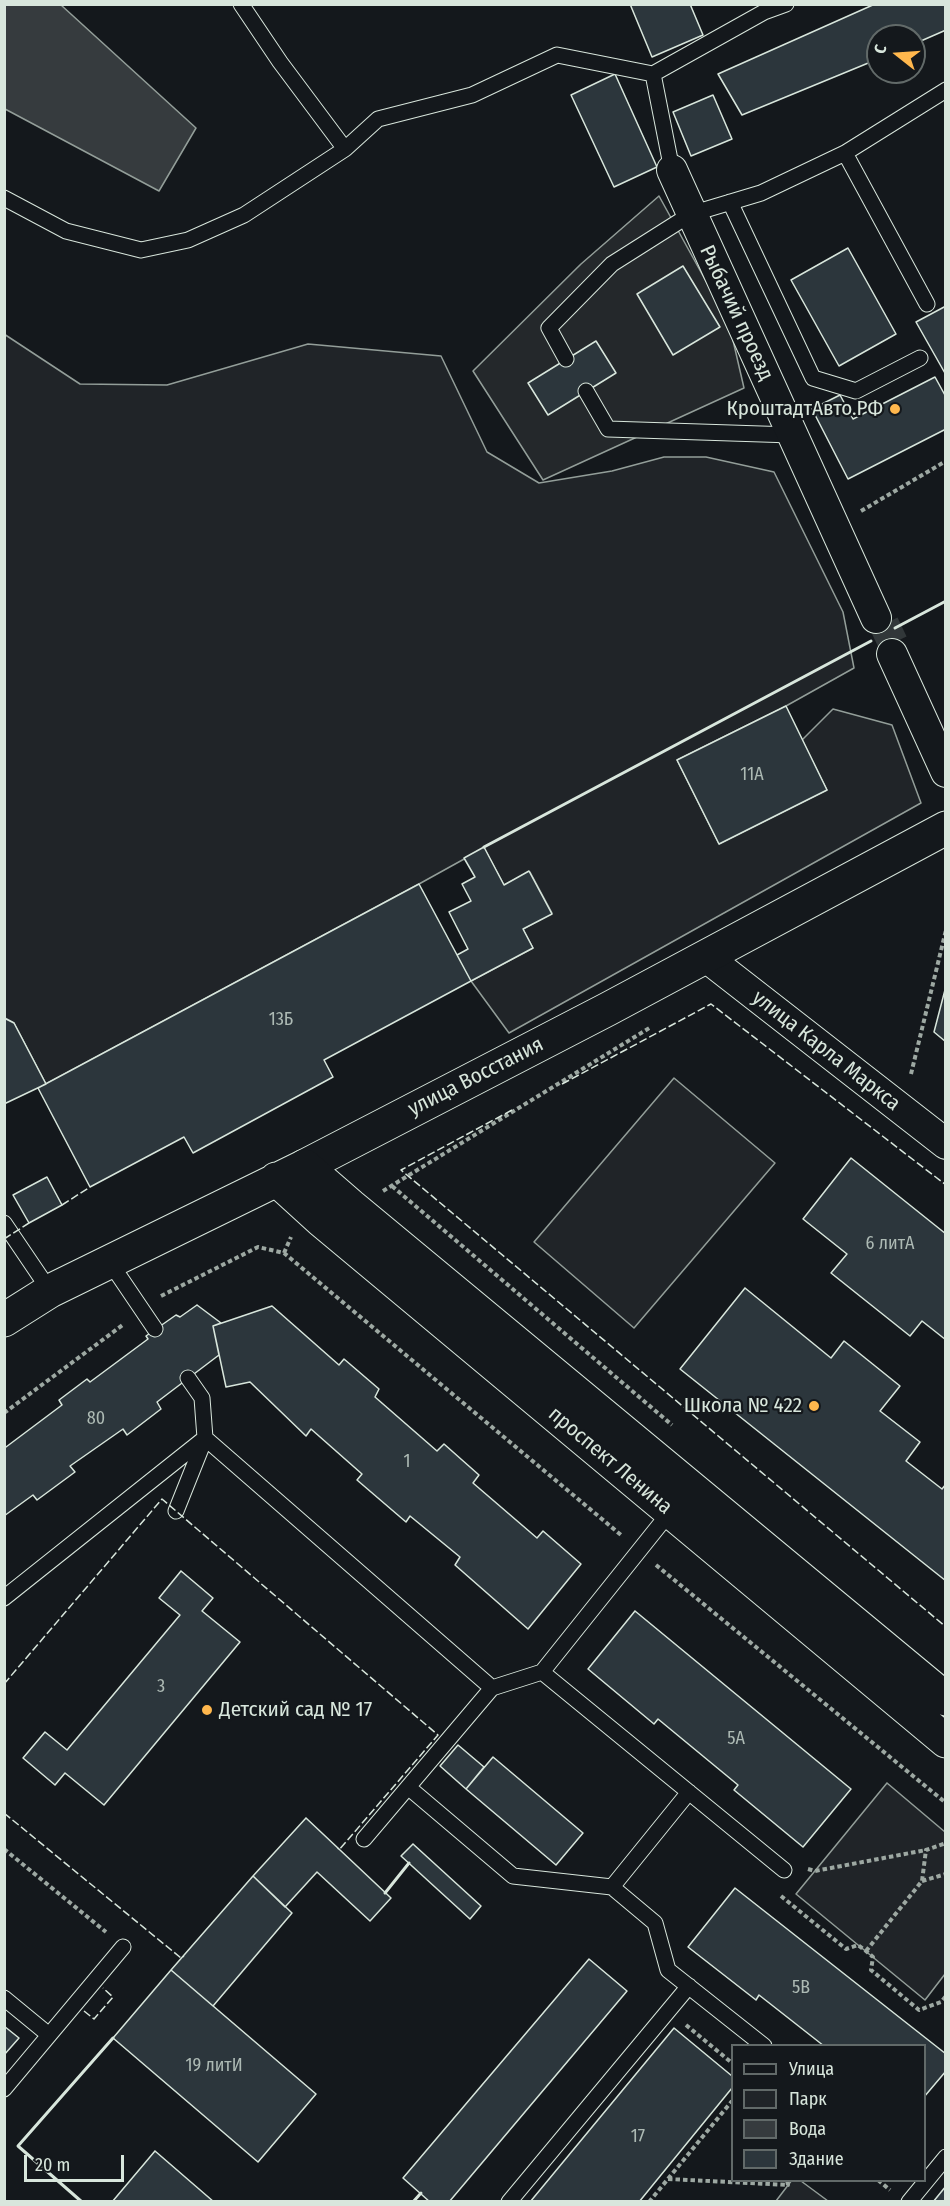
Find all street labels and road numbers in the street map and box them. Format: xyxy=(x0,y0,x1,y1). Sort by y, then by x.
street label: Рыбачий проезд xyxy=(694,241,778,385)
street label: улица Карла Маркса xyxy=(747,985,905,1117)
street label: улица Восстания xyxy=(404,1032,548,1122)
street label: проспект Ленина xyxy=(543,1402,677,1520)

